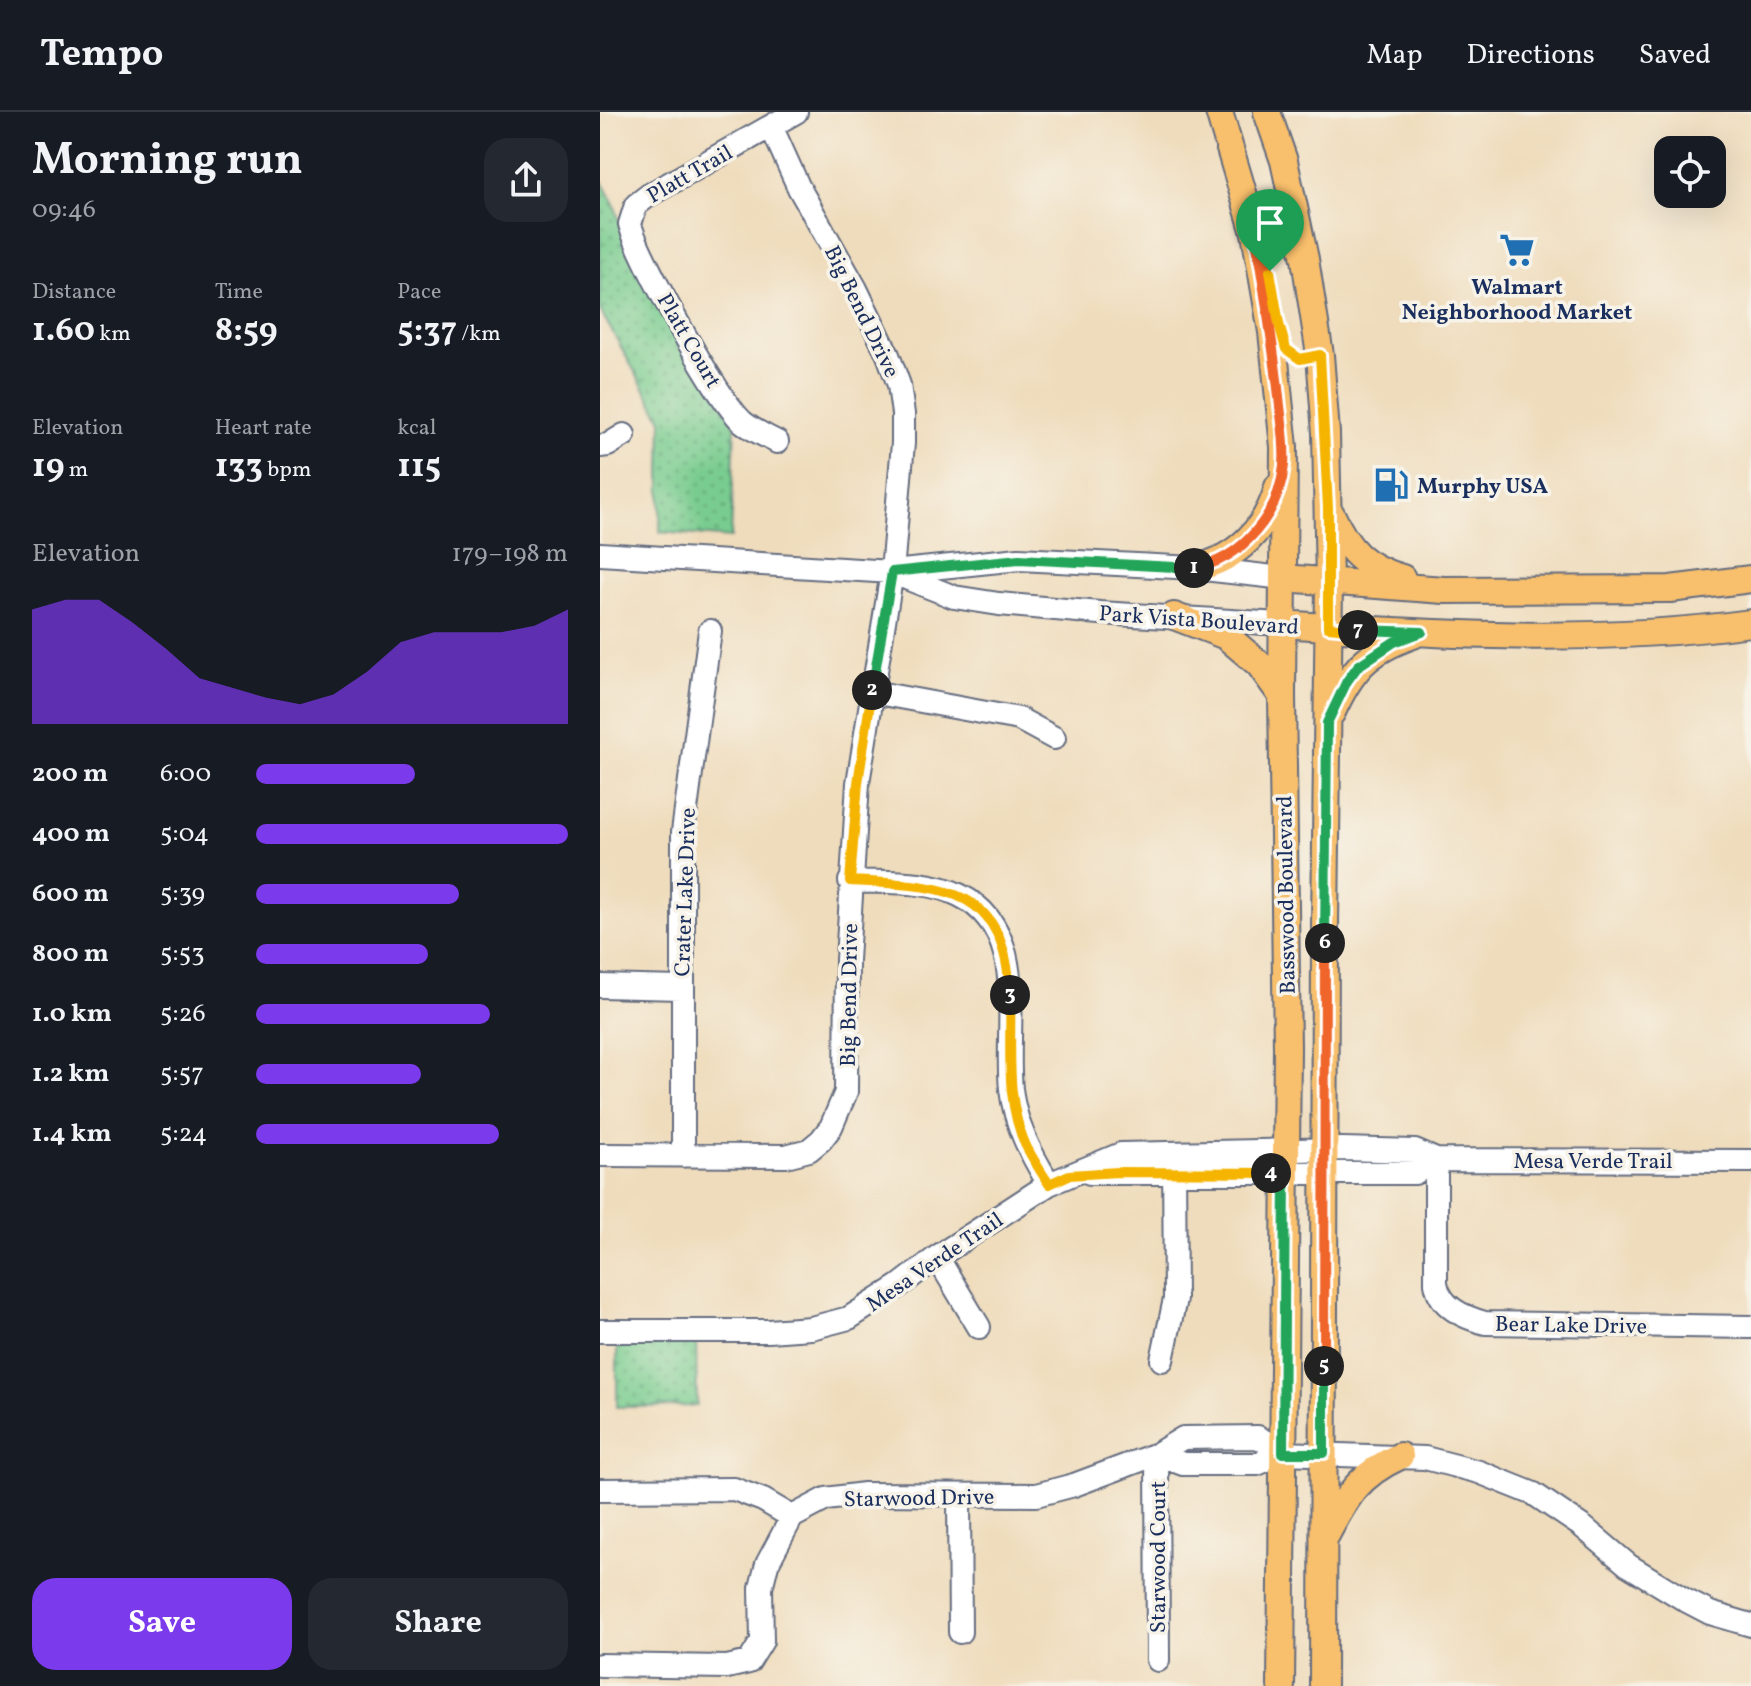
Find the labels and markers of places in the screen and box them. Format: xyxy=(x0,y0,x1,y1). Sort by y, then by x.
pin xyxy=(1236,189,1304,271)
supermarket icon: Walmart Neighborhood Market xyxy=(1498,231,1536,269)
place label: Walmart Neighborhood Market xyxy=(1402,273,1632,329)
fuel station icon: Murphy USA xyxy=(1372,466,1410,504)
place label: Murphy USA xyxy=(1417,472,1549,503)
pin: 1 xyxy=(1174,548,1214,588)
pin: 7 xyxy=(1338,610,1378,650)
pin: 2 xyxy=(852,670,892,710)
pin: 6 xyxy=(1305,923,1345,963)
pin: 3 xyxy=(990,975,1030,1015)
pin: 4 xyxy=(1251,1153,1291,1193)
pin: 5 xyxy=(1304,1346,1344,1386)

